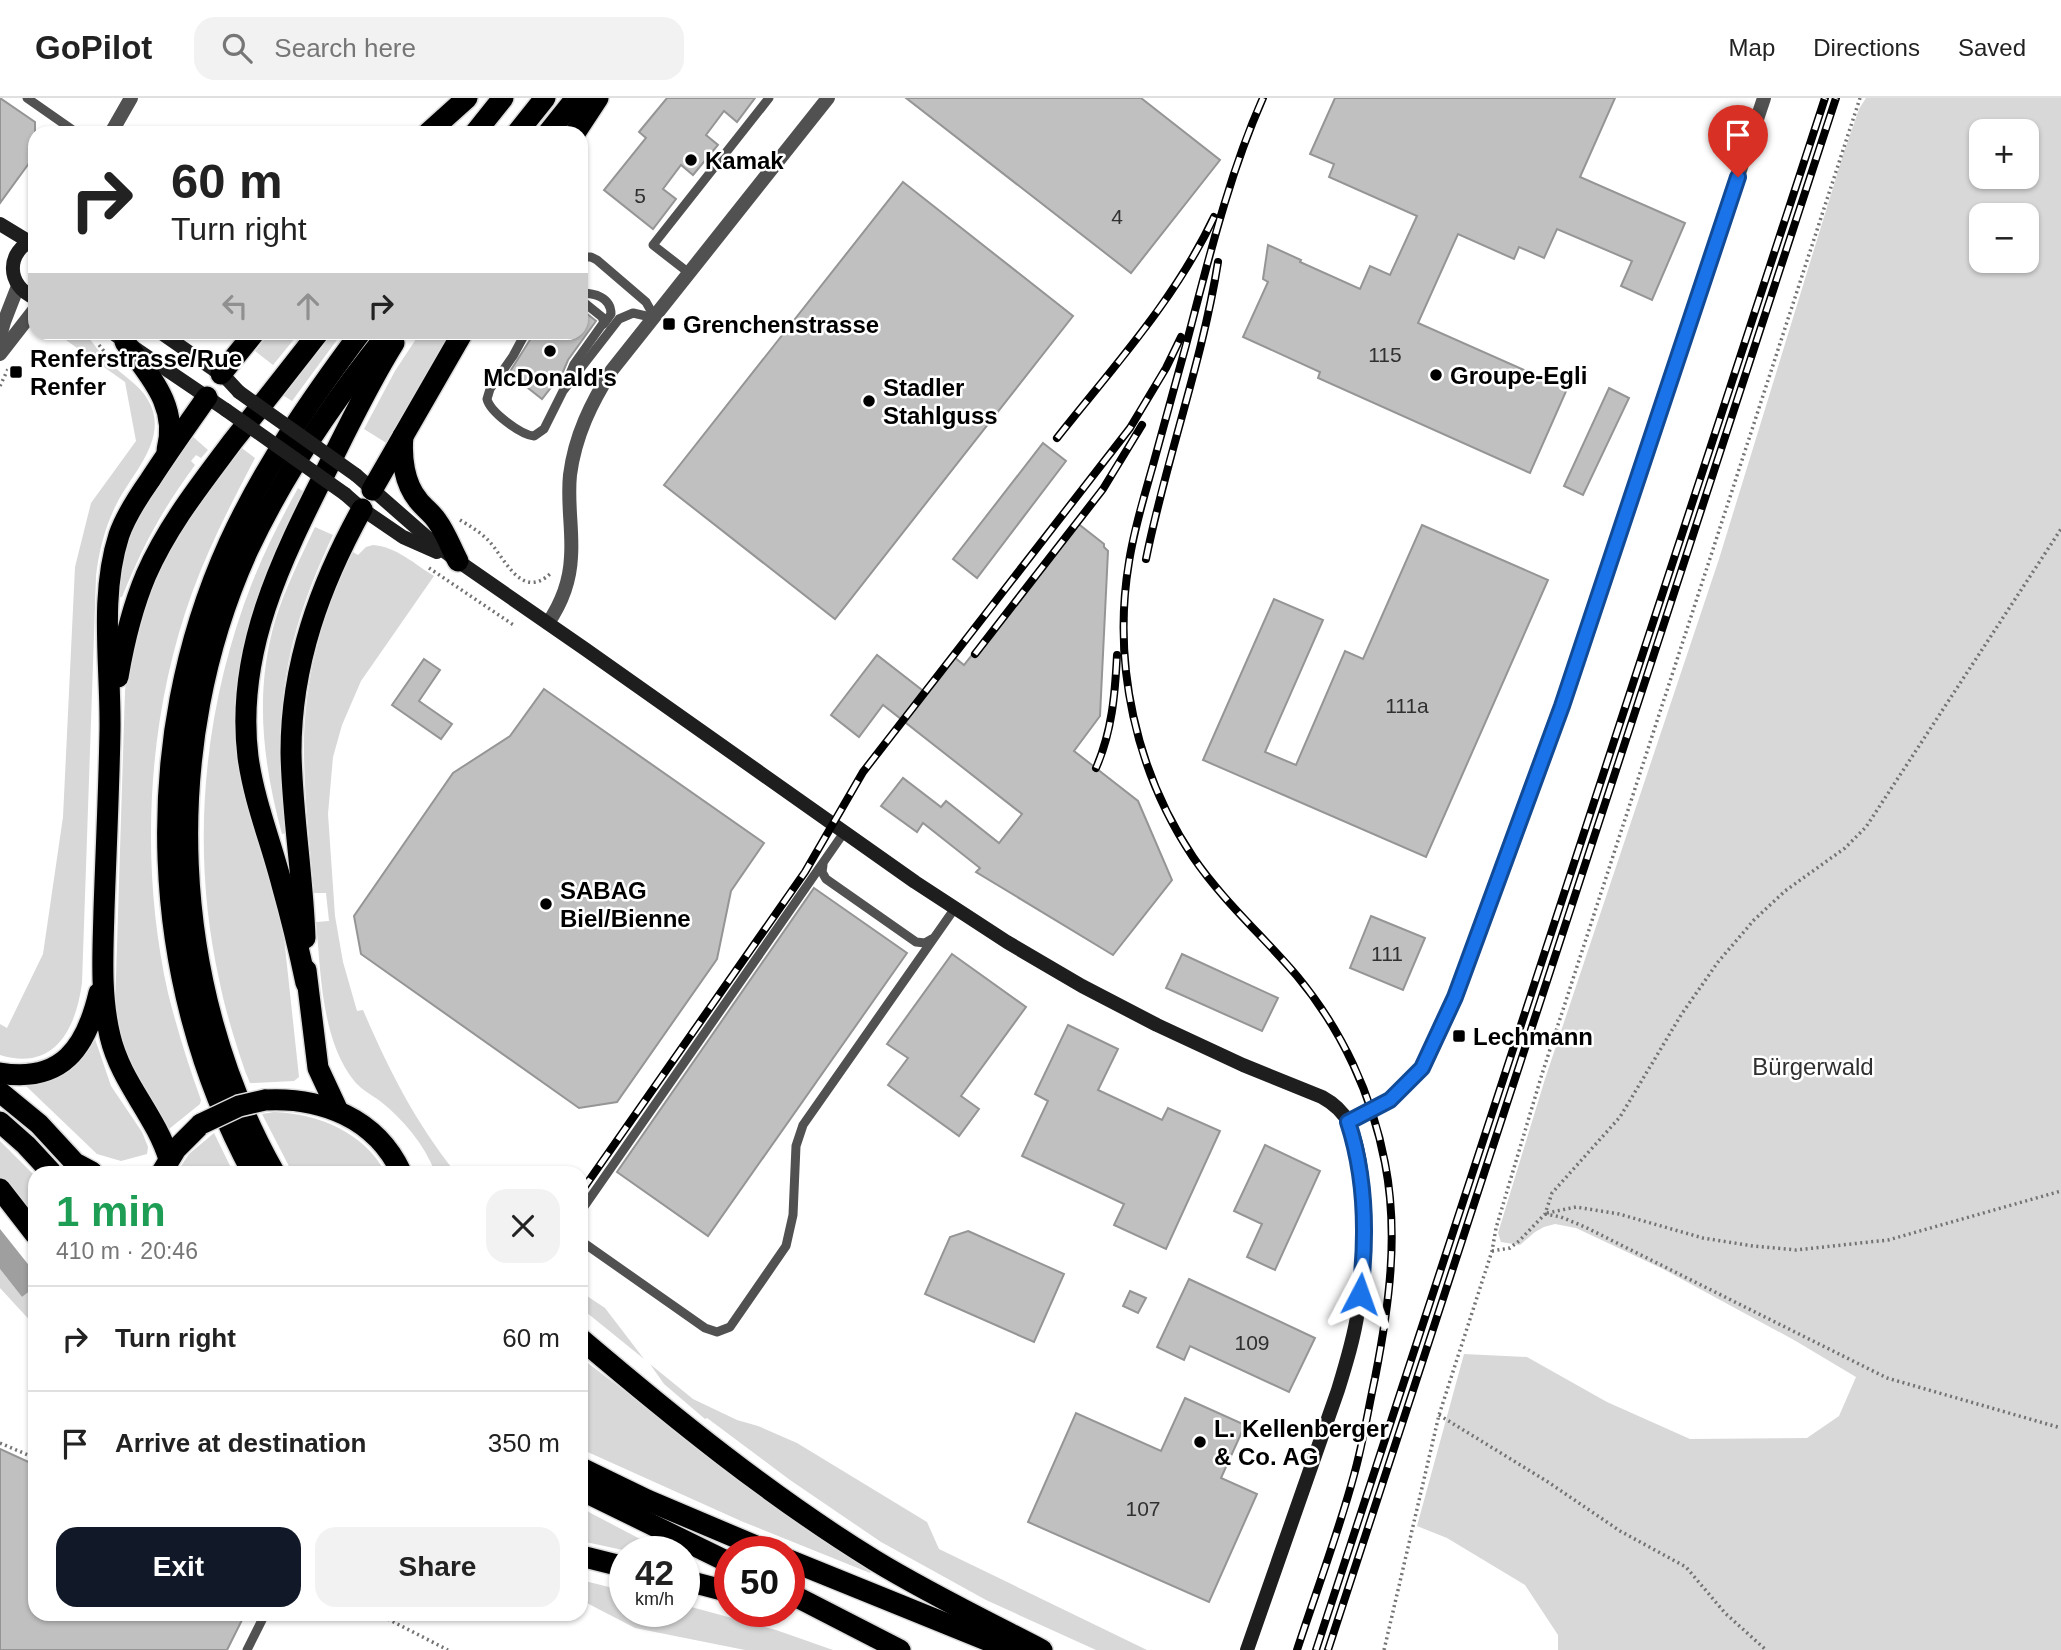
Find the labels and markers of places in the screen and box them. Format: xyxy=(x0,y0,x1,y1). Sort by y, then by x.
pin xyxy=(1708,105,1768,177)
place label: Kamak xyxy=(705,147,784,174)
marker: Kamak xyxy=(683,152,699,168)
place label: Grenchenstrasse xyxy=(683,311,879,338)
marker: Grenchenstrasse xyxy=(661,316,677,332)
marker: McDonald's xyxy=(542,343,558,359)
place label: Renferstrasse/Rue Renfer xyxy=(30,345,242,400)
place label: Groupe-Egli xyxy=(1450,362,1587,389)
marker: Renferstrasse/Rue Renfer xyxy=(8,364,24,380)
place label: McDonald's xyxy=(483,364,617,391)
marker: Groupe-Egli xyxy=(1428,367,1444,383)
place label: Stadler Stahlguss xyxy=(883,374,998,429)
marker: Stadler Stahlguss xyxy=(861,393,877,409)
place label: SABAG Biel/Bienne xyxy=(560,877,691,932)
marker: SABAG Biel/Bienne xyxy=(538,896,554,912)
place label: Lechmann xyxy=(1473,1023,1593,1050)
marker: Lechmann xyxy=(1451,1028,1467,1044)
place label: L. Kellenberger & Co. AG xyxy=(1214,1415,1389,1470)
marker: L. Kellenberger & Co. AG xyxy=(1192,1434,1208,1450)

